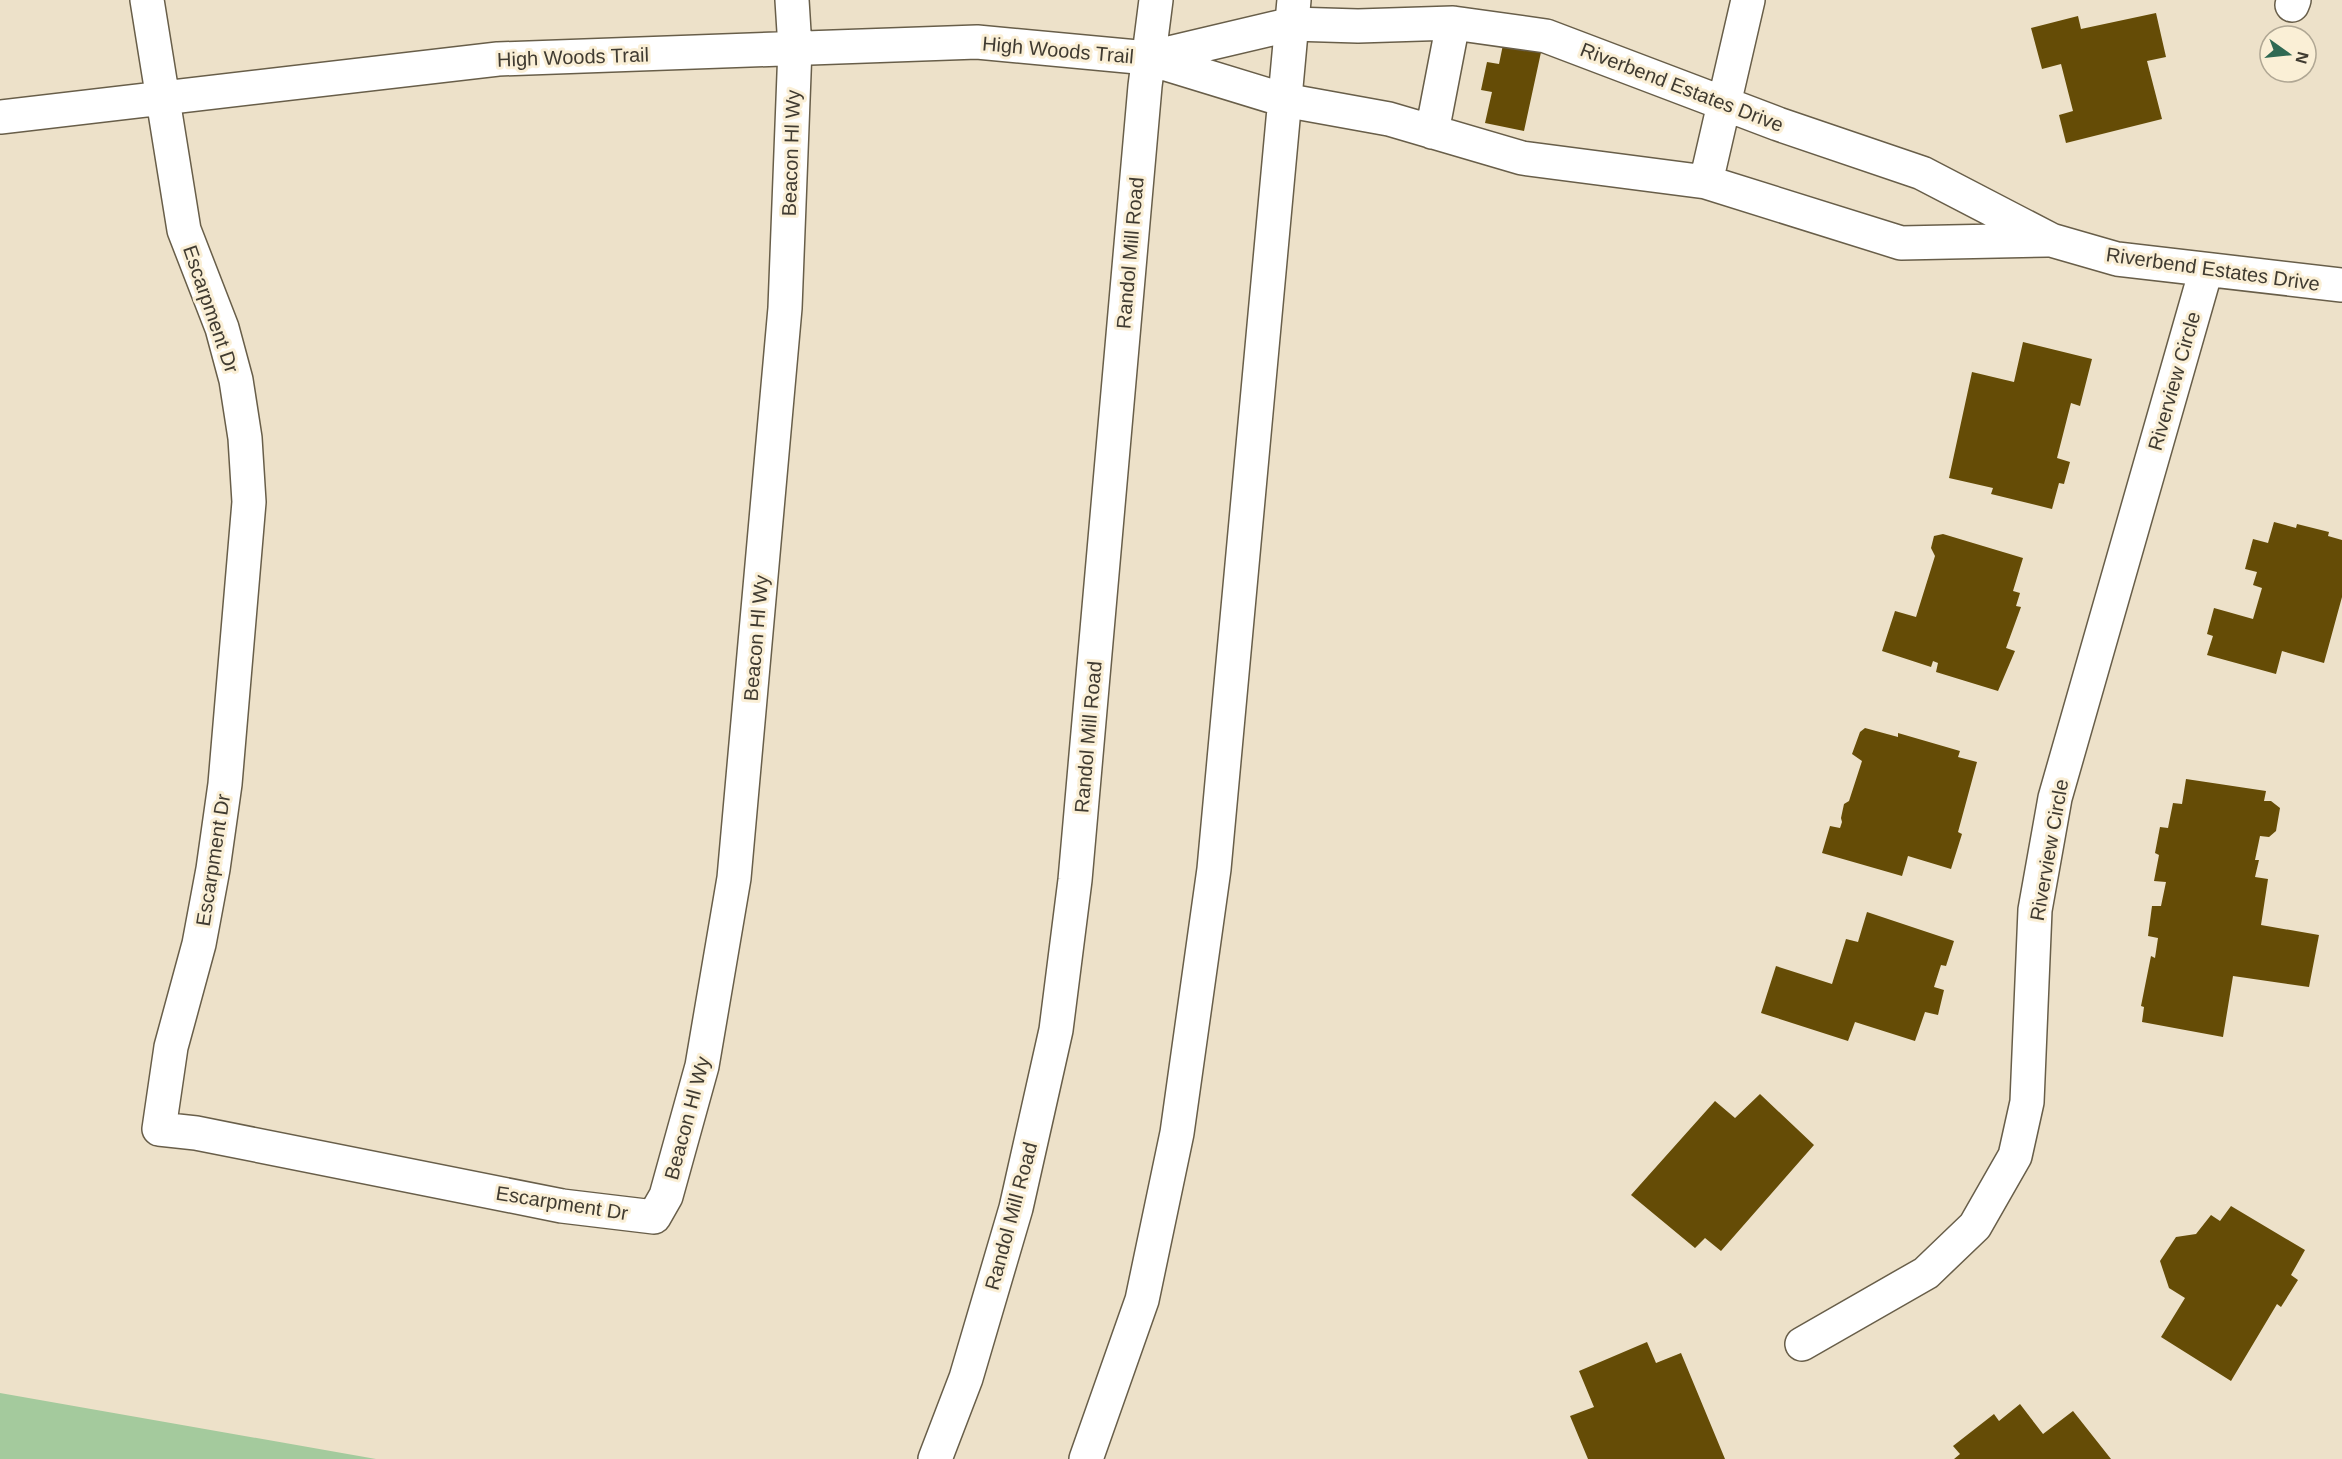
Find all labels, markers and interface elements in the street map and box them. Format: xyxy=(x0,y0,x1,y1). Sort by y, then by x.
north arrow xyxy=(2258,24,2318,84)
street label: High Woods Trail xyxy=(981,32,1135,68)
street label: Riverbend Estates Drive xyxy=(1577,38,1787,136)
street label: High Woods Trail xyxy=(497,43,649,71)
text: N xyxy=(2292,50,2312,66)
street label: Beacon Hl Wy xyxy=(778,89,804,217)
street label: Randol Mill Road xyxy=(1112,176,1148,330)
street label: Escarpment Dr xyxy=(179,242,243,376)
street label: Riverbend Estates Drive xyxy=(2105,243,2321,295)
street label: Riverview Circle xyxy=(2144,309,2204,453)
street label: Beacon Hl Wy xyxy=(740,574,772,702)
street label: Randol Mill Road xyxy=(1070,660,1106,814)
street label: Riverview Circle xyxy=(2026,777,2072,923)
street label: Escarpment Dr xyxy=(192,792,234,928)
street label: Beacon Hl Wy xyxy=(660,1054,714,1182)
street label: Randol Mill Road xyxy=(981,1140,1041,1292)
street label: Escarpment Dr xyxy=(494,1182,630,1224)

